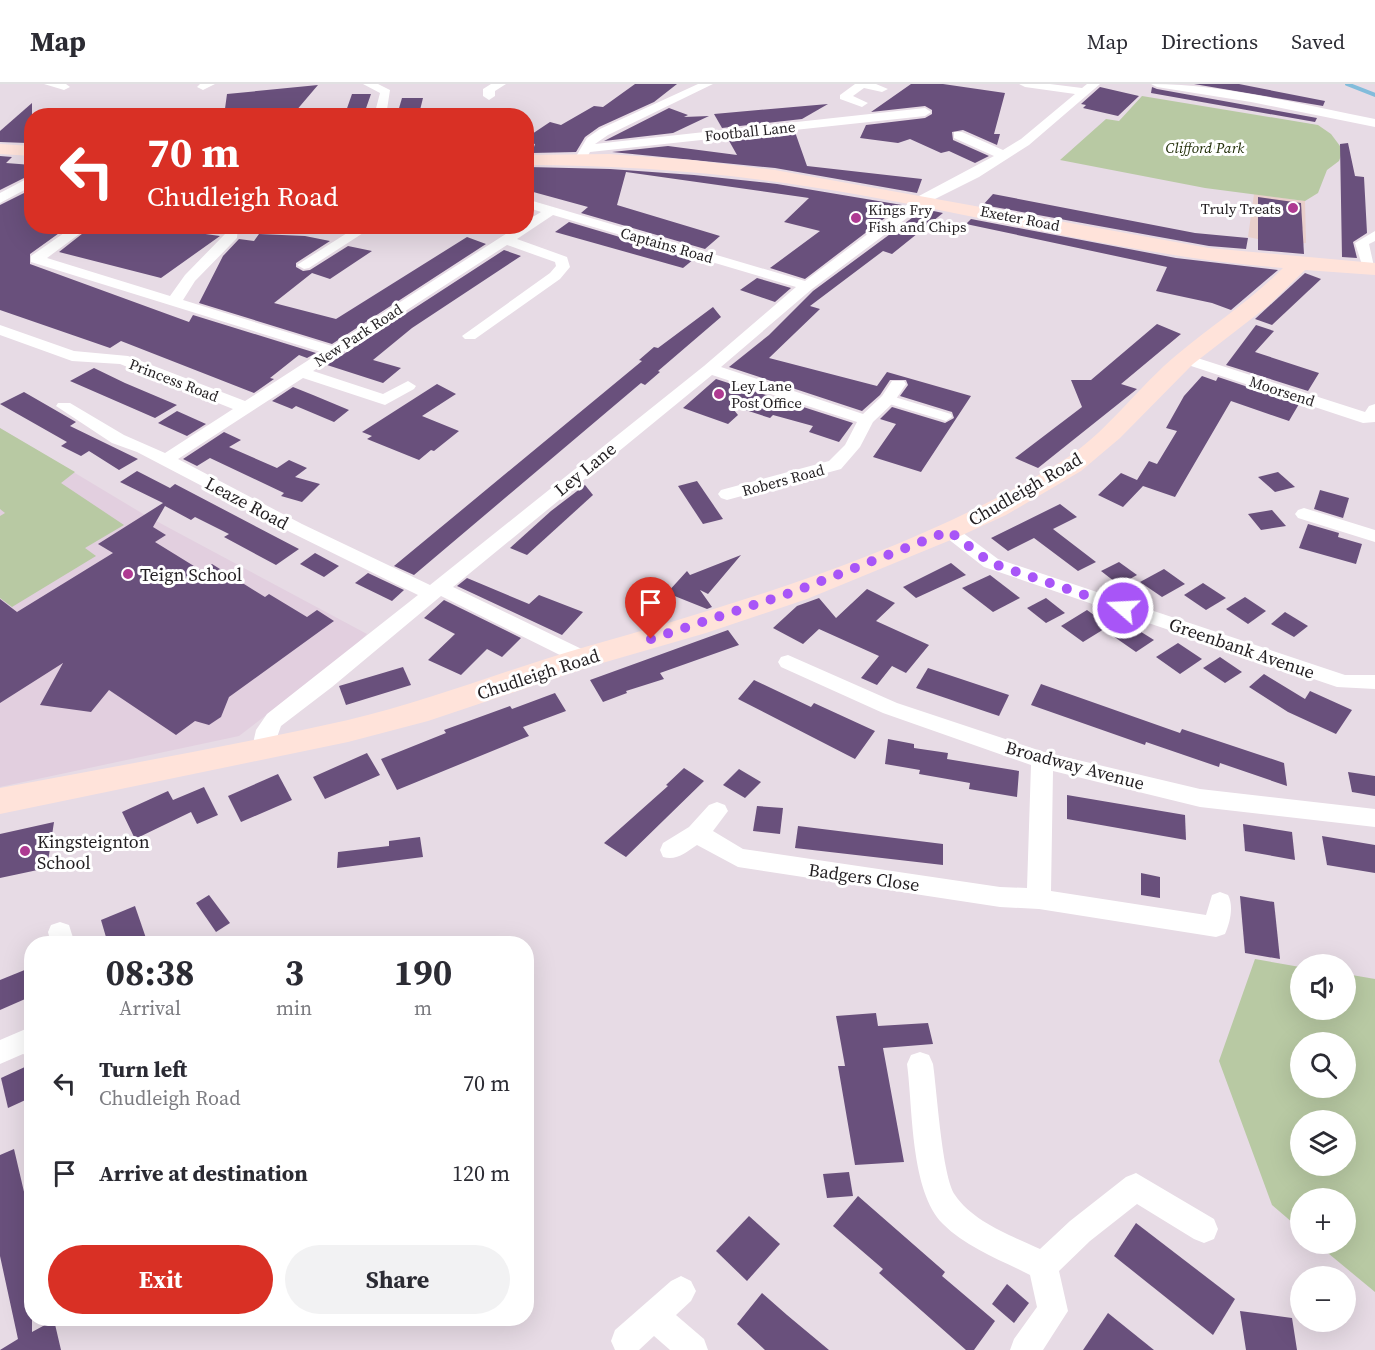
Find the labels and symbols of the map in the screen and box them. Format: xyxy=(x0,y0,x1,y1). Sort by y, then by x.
street label: Football Lane xyxy=(704,116,797,146)
park label: Clifford Park xyxy=(1166,137,1245,158)
place label: Truly Treats xyxy=(1201,198,1281,219)
place label: Kings Fry Fish and Chips xyxy=(868,199,967,237)
street label: Exeter Road xyxy=(978,200,1062,236)
marker: Truly Treats xyxy=(1286,201,1300,215)
marker: Kings Fry Fish and Chips xyxy=(849,211,863,225)
street label: Captains Road xyxy=(618,222,716,268)
street label: New Park Road xyxy=(310,298,407,371)
street label: Princess Road xyxy=(126,353,222,407)
street label: Moorsend xyxy=(1247,371,1318,412)
place label: Ley Lane Post Office xyxy=(731,375,802,413)
marker: Ley Lane Post Office xyxy=(712,387,726,401)
street label: Ley Lane xyxy=(549,436,621,502)
street label: Chudleigh Road xyxy=(964,446,1086,532)
street label: Robers Road xyxy=(740,459,827,501)
street label: Leaze Road xyxy=(201,471,293,535)
place label: Teign School xyxy=(140,562,242,587)
marker: Teign School xyxy=(121,567,135,581)
position arrow xyxy=(1091,576,1155,640)
pin xyxy=(625,577,676,639)
street label: Greenbank Avenue xyxy=(1166,611,1318,685)
street label: Chudleigh Road xyxy=(474,642,602,706)
street label: Broadway Avenue xyxy=(1003,734,1147,796)
place label: Kingsteignton School xyxy=(37,829,150,875)
marker: Kingsteignton School xyxy=(18,844,32,858)
street label: Badgers Close xyxy=(807,857,921,897)

